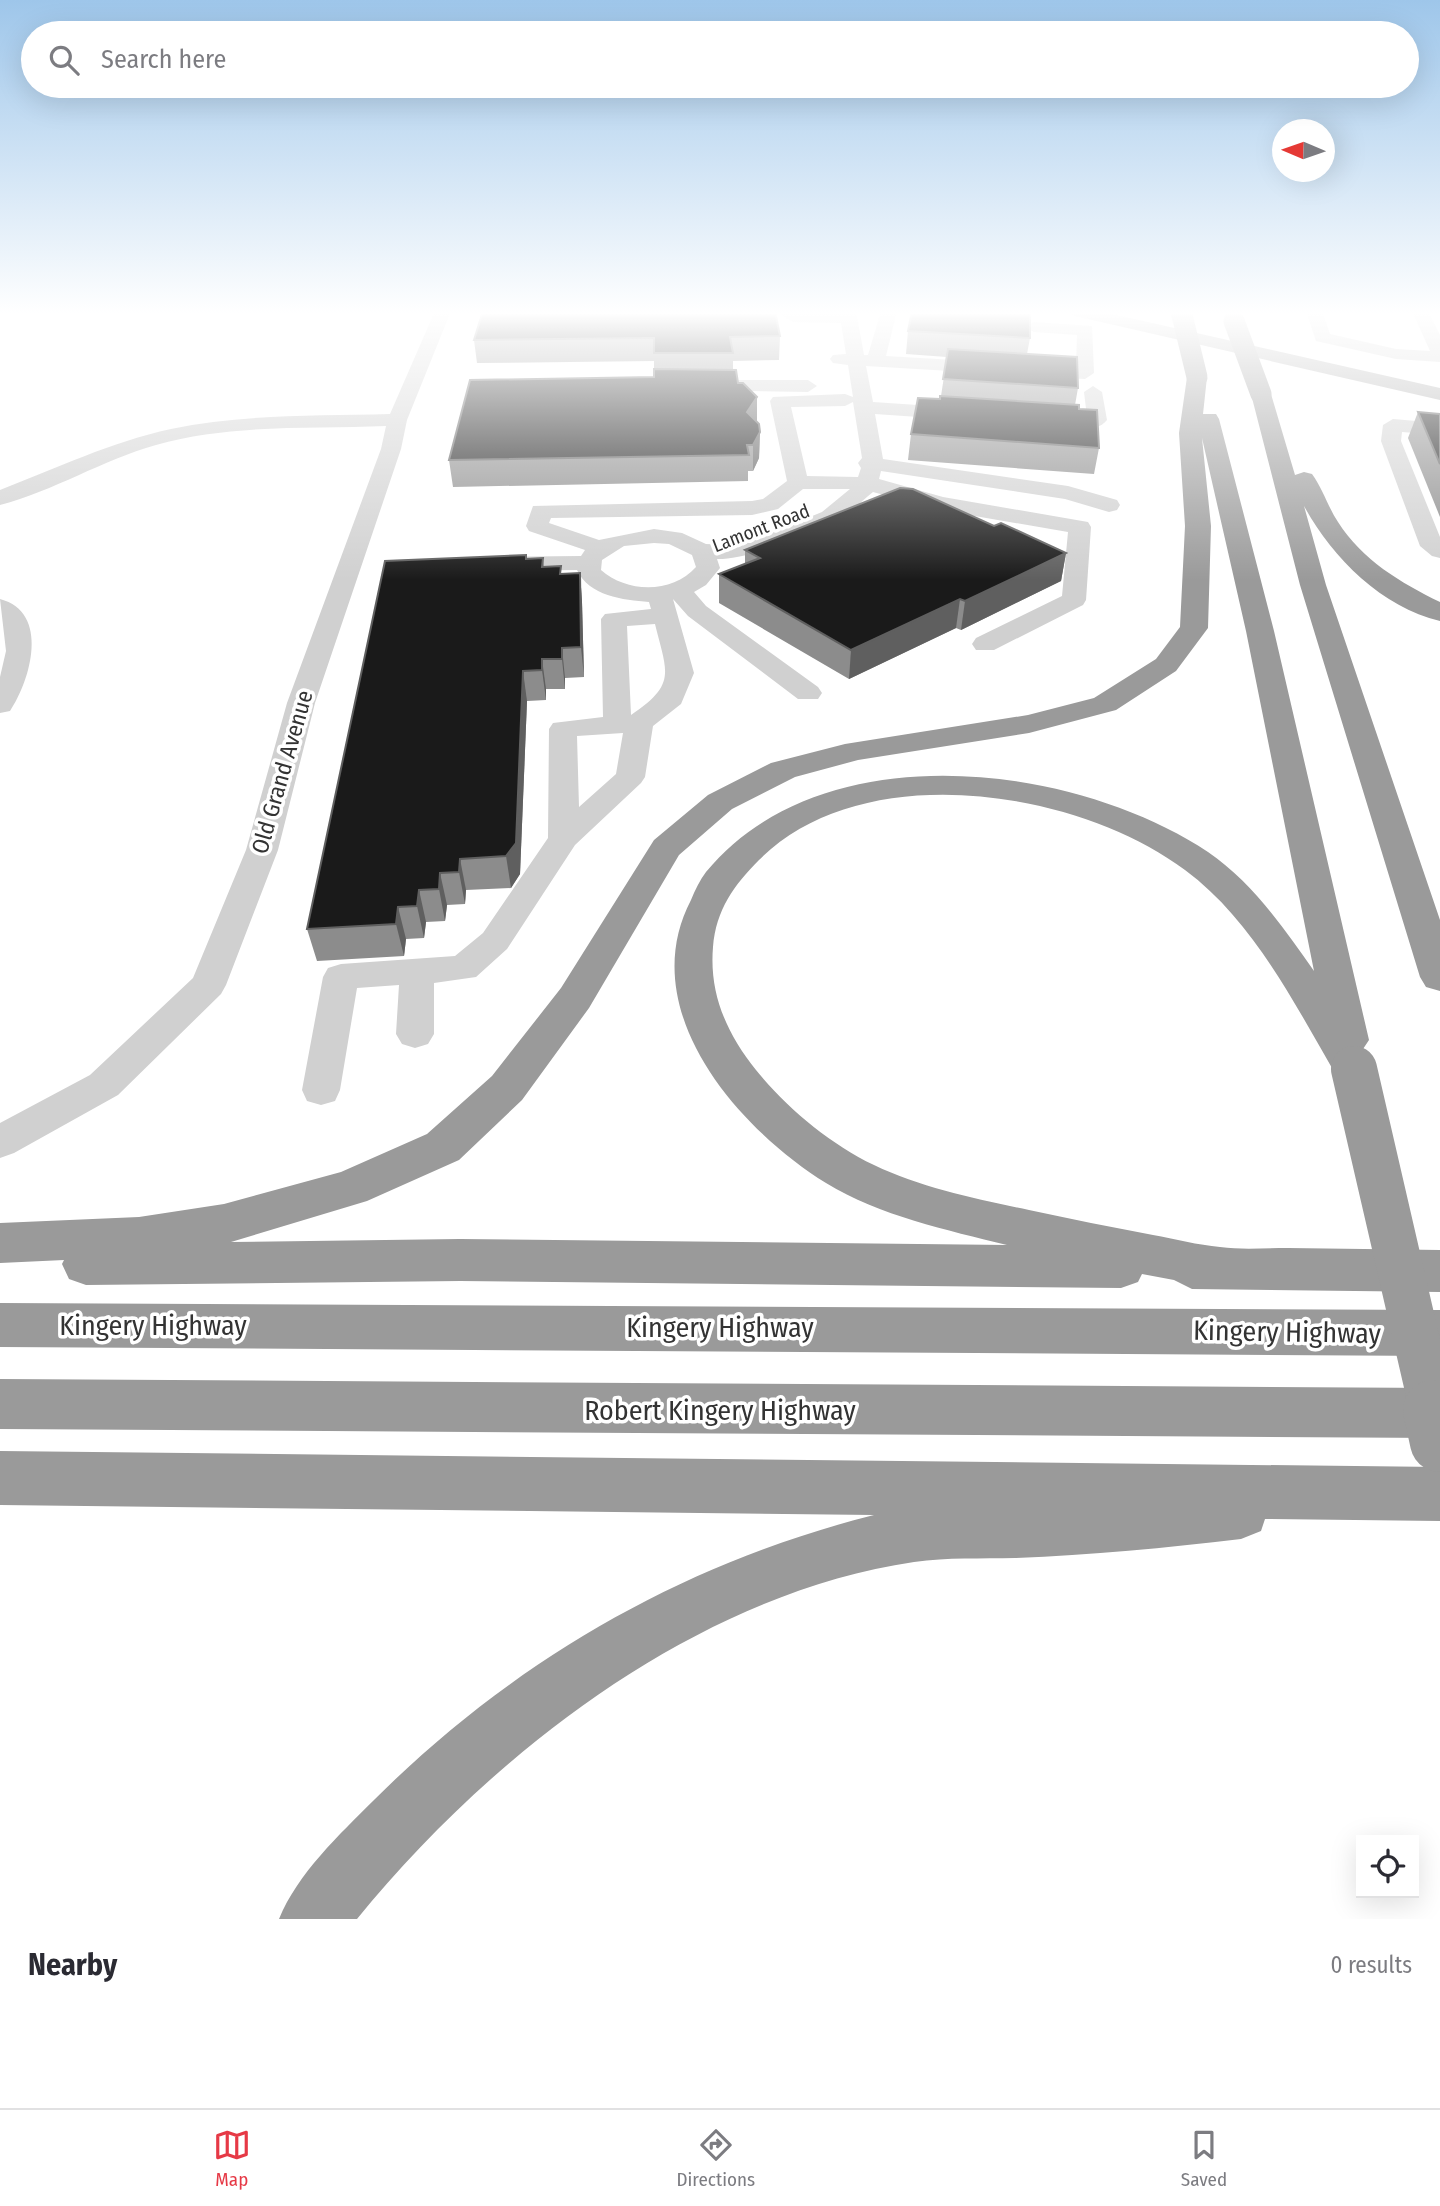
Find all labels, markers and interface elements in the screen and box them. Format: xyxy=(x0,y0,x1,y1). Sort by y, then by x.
search box xyxy=(21,21,1419,98)
icon: search xyxy=(45,41,83,79)
text: Search here xyxy=(101,44,226,75)
north arrow xyxy=(1272,119,1335,182)
street label: Lamont Road xyxy=(709,499,813,557)
street label: Old Grand Avenue xyxy=(245,687,319,857)
street label: Kingery Highway xyxy=(59,1309,247,1342)
street label: Kingery Highway xyxy=(626,1311,814,1344)
street label: Kingery Highway xyxy=(1193,1314,1382,1350)
street label: Robert Kingery Highway xyxy=(584,1394,856,1427)
map controls xyxy=(1356,1835,1419,1898)
button: locate xyxy=(1356,1835,1419,1898)
text: Nearby xyxy=(28,1947,117,1983)
text: 0 results xyxy=(1331,1951,1412,1979)
tab: Map xyxy=(213,2126,251,2191)
tab: Directions xyxy=(677,2126,755,2191)
tab: Saved xyxy=(1181,2126,1227,2191)

